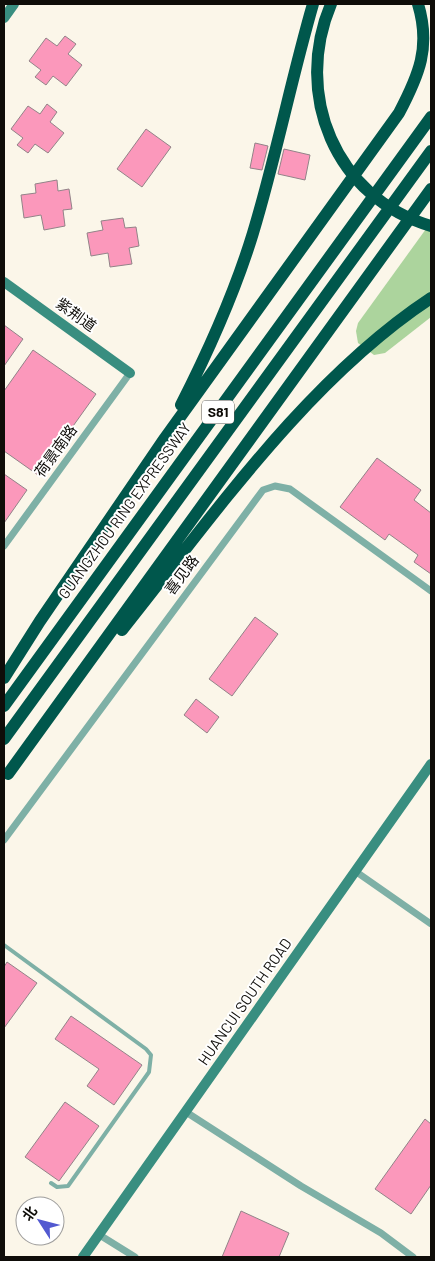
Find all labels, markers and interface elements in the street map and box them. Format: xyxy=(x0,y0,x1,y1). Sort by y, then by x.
street label: 紫荆道 xyxy=(53,294,100,335)
road number: S81 xyxy=(202,401,234,424)
street label: GUANGZHOU RING EXPRESSWAY xyxy=(54,419,194,602)
street label: 荷景南路 xyxy=(30,421,80,480)
street label: 喜见路 xyxy=(160,551,202,598)
street label: HUANCUI SOUTH ROAD xyxy=(194,935,295,1068)
north arrow xyxy=(15,1196,65,1246)
text: 北 xyxy=(18,1202,40,1224)

